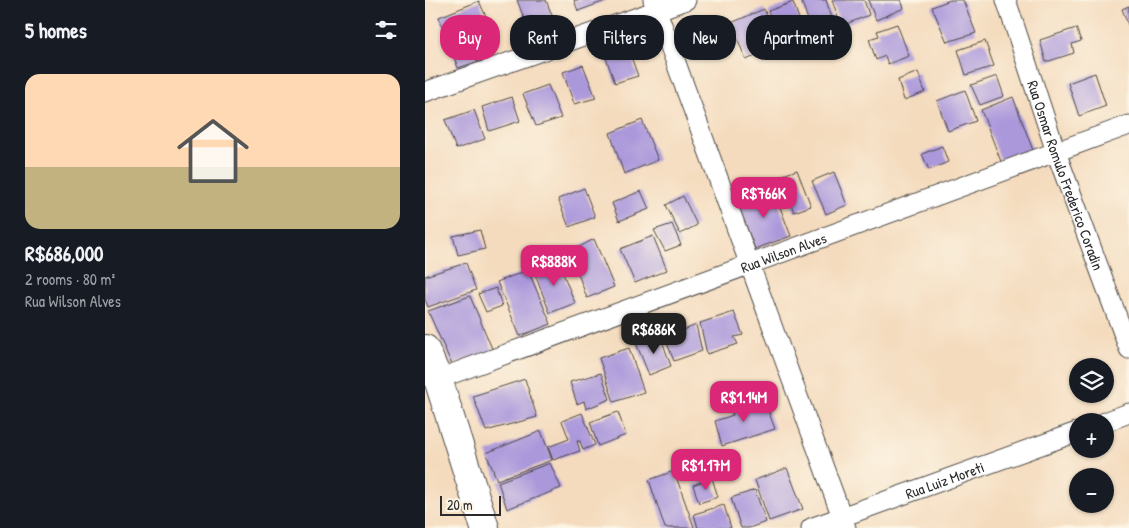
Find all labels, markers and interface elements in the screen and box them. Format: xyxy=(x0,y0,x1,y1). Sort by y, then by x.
chip: Buy xyxy=(440,15,500,60)
chip: Rent xyxy=(510,15,576,60)
chip: Filters xyxy=(586,15,664,60)
chip: New xyxy=(674,15,736,60)
chip: Apartment xyxy=(746,15,852,60)
text: 5 homes xyxy=(25,16,87,45)
icon: filters xyxy=(372,16,400,44)
street label: Rua Osmar Romulo Frederico Coradin xyxy=(1023,78,1109,273)
icon: home xyxy=(168,106,258,196)
pin: R$766K xyxy=(723,176,805,219)
text: R$766K xyxy=(742,182,786,204)
street label: Rua Wilson Alves xyxy=(738,227,829,277)
text: R$686,000 xyxy=(25,239,104,268)
pin: R$888K xyxy=(513,244,595,287)
text: R$888K xyxy=(532,250,576,272)
text: 2 rooms · 80 m² xyxy=(25,268,115,290)
text: Rua Wilson Alves xyxy=(25,290,121,312)
pin: R$686K xyxy=(613,312,695,355)
text: R$686K xyxy=(632,318,676,340)
map controls xyxy=(1069,358,1114,513)
button: layers xyxy=(1069,358,1114,403)
pin: R$1.14M xyxy=(698,380,790,423)
text: R$1.14M xyxy=(721,386,767,408)
button: + xyxy=(1069,413,1114,458)
pin: R$1.17M xyxy=(660,448,752,491)
text: R$1.17M xyxy=(682,454,730,476)
street label: Rua Luiz Moreti xyxy=(902,456,987,504)
button: − xyxy=(1069,468,1114,513)
scale bar xyxy=(440,493,501,516)
text: 20 m xyxy=(447,495,473,514)

